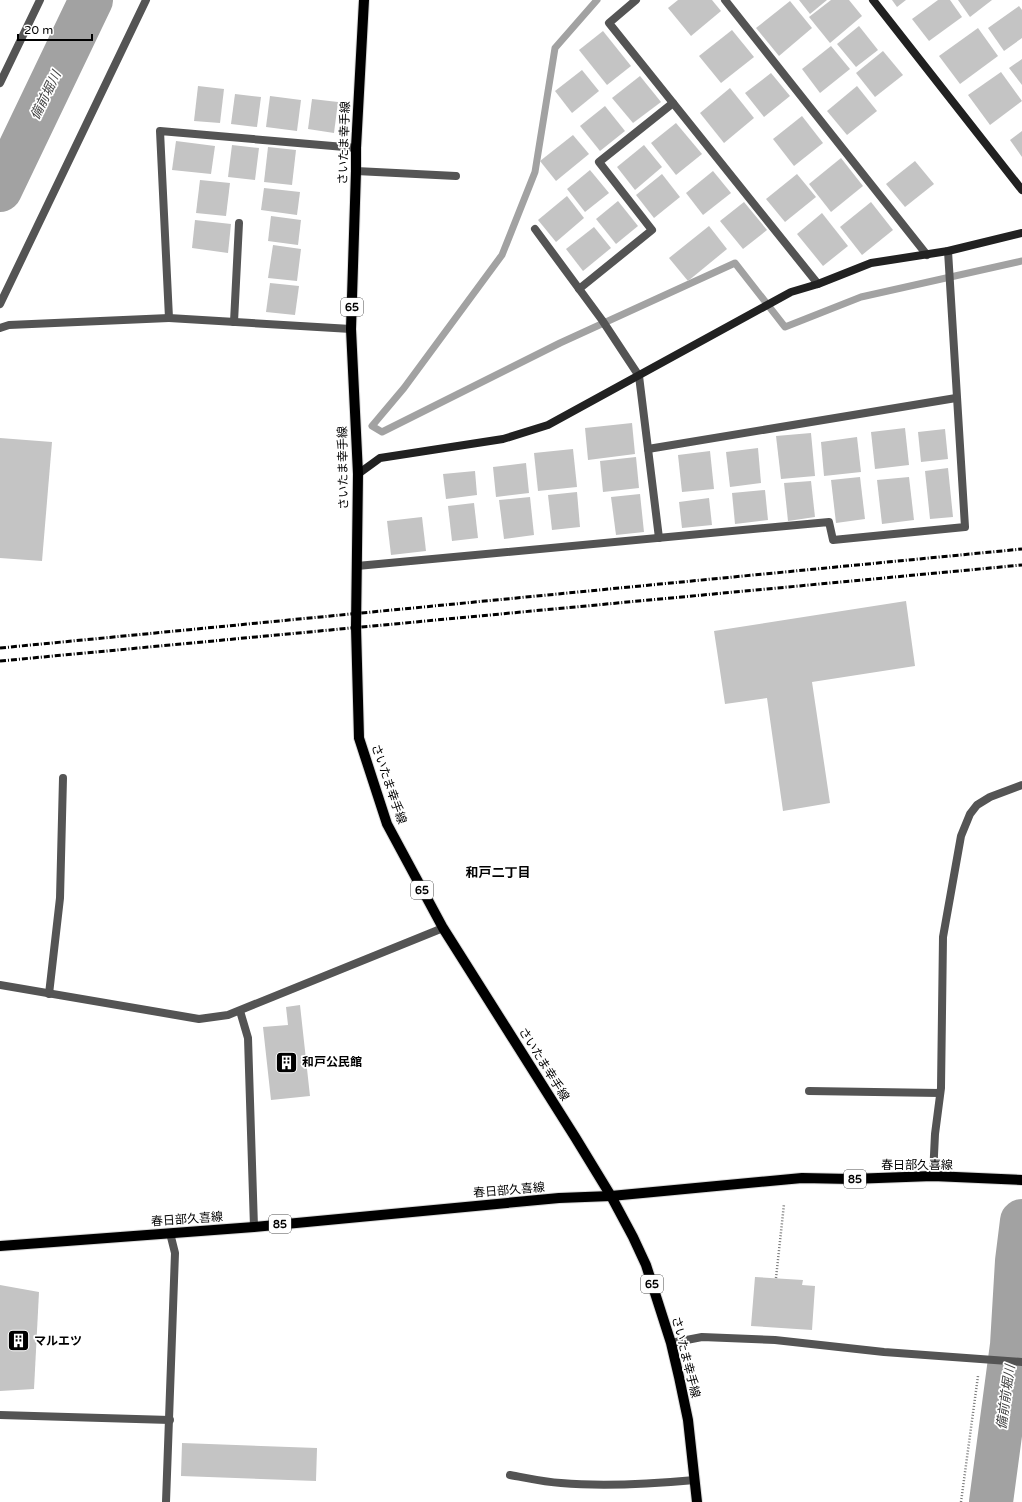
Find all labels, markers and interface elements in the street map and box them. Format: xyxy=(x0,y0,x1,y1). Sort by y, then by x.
scale bar xyxy=(18,16,92,42)
text: 20 m xyxy=(24,23,53,37)
water label: 備前堀川 xyxy=(27,67,65,122)
street label: さいたま幸手線 xyxy=(336,101,352,185)
road number: 65 xyxy=(341,298,363,316)
street label: さいたま幸手線 xyxy=(335,426,351,510)
street label: さいたま幸手線 xyxy=(369,742,409,826)
district label: 和戸二丁目 xyxy=(465,865,531,881)
road number: 65 xyxy=(411,881,433,899)
street label: さいたま幸手線 xyxy=(516,1025,572,1103)
building icon: 和戸公民館 xyxy=(273,1049,299,1075)
place label: 和戸公民館 xyxy=(302,1055,362,1069)
street label: 春日部久喜線 xyxy=(881,1158,953,1172)
road number: 85 xyxy=(844,1170,866,1188)
street label: 春日部久喜線 xyxy=(473,1180,545,1200)
street label: 春日部久喜線 xyxy=(151,1210,223,1228)
road number: 85 xyxy=(269,1215,291,1233)
road number: 65 xyxy=(641,1275,663,1293)
street label: さいたま幸手線 xyxy=(669,1315,703,1399)
building icon: マルエツ xyxy=(5,1328,31,1354)
place label: マルエツ xyxy=(34,1334,82,1348)
water label: 備前前堀川 xyxy=(994,1362,1019,1430)

